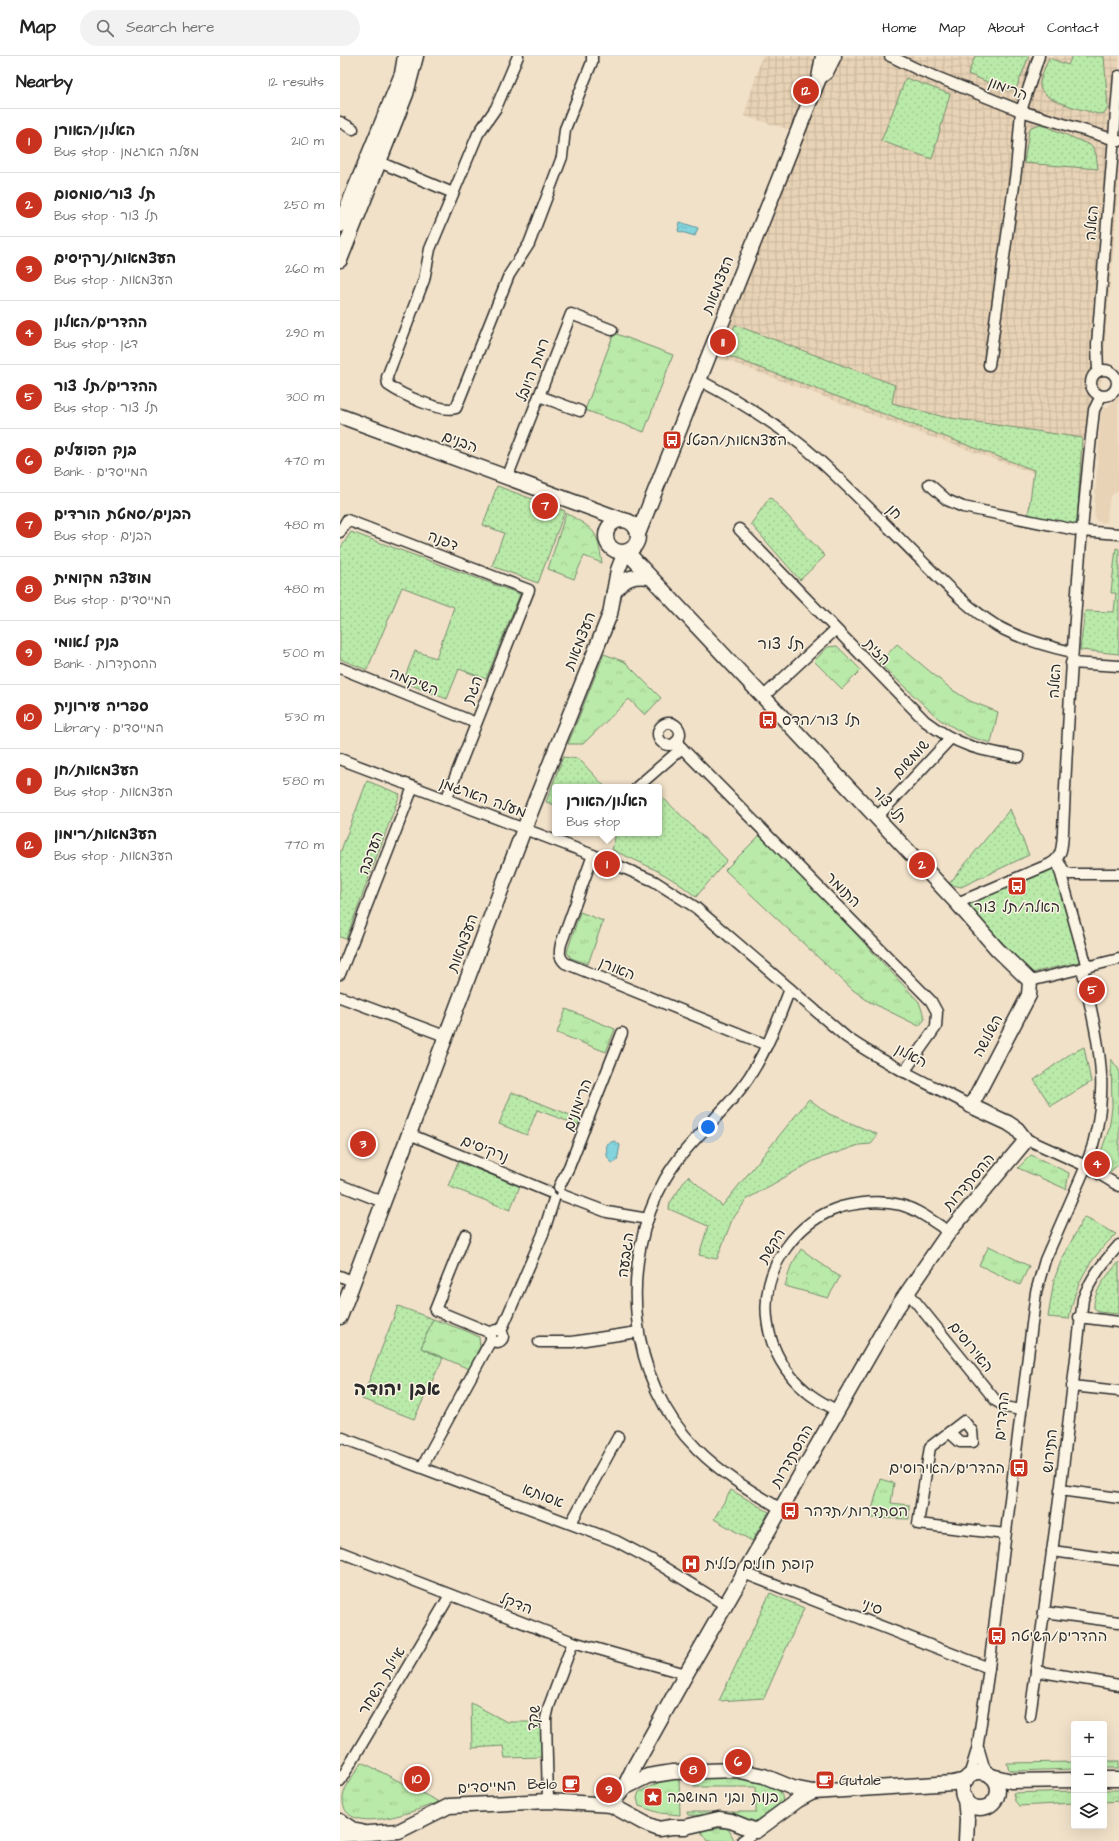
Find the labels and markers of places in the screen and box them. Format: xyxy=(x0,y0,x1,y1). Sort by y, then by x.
pin: 12 xyxy=(793,76,819,106)
pin: 11 xyxy=(710,327,736,357)
bus stop icon: העצמאות/הפטל xyxy=(661,429,683,451)
place label: העצמאות/הפטל xyxy=(686,430,787,451)
pin: 7 xyxy=(532,491,558,521)
bus stop icon: תל צור/הדס xyxy=(757,709,779,731)
place label: תל צור/הדס xyxy=(782,710,860,731)
pin: 1 xyxy=(594,849,620,879)
pin: 2 xyxy=(909,850,935,880)
bus stop icon: האלה/תל צור xyxy=(1006,875,1028,897)
place label: האלה/תל צור xyxy=(974,897,1060,918)
pin: 5 xyxy=(1079,975,1105,1005)
pin: 3 xyxy=(350,1129,376,1159)
pin: 4 xyxy=(1084,1149,1110,1179)
bus stop icon: ההדרים/האירוסים xyxy=(1008,1457,1030,1479)
place label: ההדרים/האירוסים xyxy=(889,1458,1005,1479)
bus stop icon: הסתדרות/תדהר xyxy=(779,1500,801,1522)
place label: הסתדרות/תדהר xyxy=(804,1501,908,1522)
hospital icon: קופת חולים כללית xyxy=(680,1553,702,1575)
place label: קופת חולים כללית xyxy=(704,1554,814,1575)
bus stop icon: ההדרים/השיטה xyxy=(986,1625,1008,1647)
place label: ההדרים/השיטה xyxy=(1011,1626,1107,1647)
pin: 6 xyxy=(725,1747,751,1777)
pin: 8 xyxy=(680,1755,706,1785)
pin: 10 xyxy=(404,1764,430,1794)
cafe icon: Gutale xyxy=(814,1769,836,1791)
place label: Gutale xyxy=(839,1770,881,1791)
cafe icon: Belo xyxy=(560,1773,582,1795)
place label: Belo xyxy=(527,1774,558,1795)
pin: 9 xyxy=(596,1775,622,1805)
place icon: בנות ובני המושבה xyxy=(642,1786,664,1808)
place label: בנות ובני המושבה xyxy=(667,1787,779,1808)

